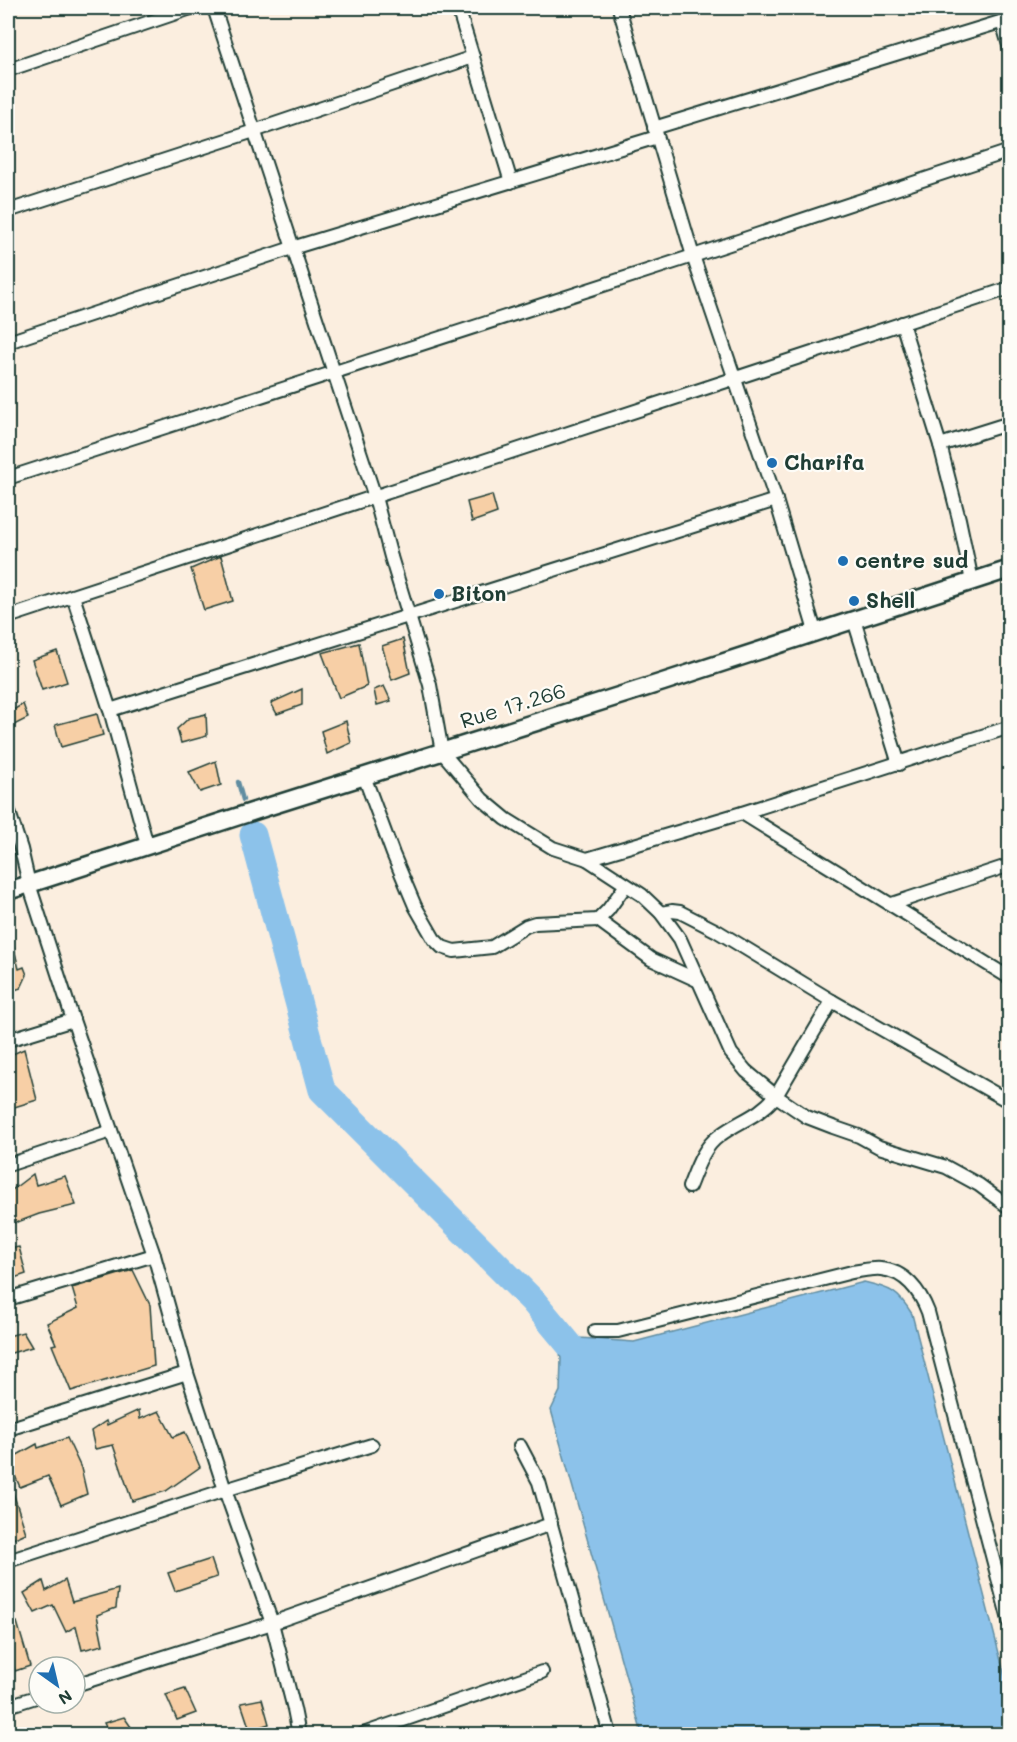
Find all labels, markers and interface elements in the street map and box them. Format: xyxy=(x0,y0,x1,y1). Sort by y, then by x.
place label: Charifa xyxy=(784,448,865,475)
marker: Charifa xyxy=(765,456,779,470)
place label: centre sud xyxy=(855,546,968,573)
marker: centre sud xyxy=(836,554,850,568)
place label: Biton xyxy=(451,579,506,606)
place label: Shell xyxy=(866,586,915,613)
marker: Biton xyxy=(432,587,446,601)
marker: Shell xyxy=(847,594,861,608)
street label: Rue 17.266 xyxy=(456,676,569,733)
north arrow xyxy=(27,1655,87,1715)
text: N xyxy=(55,1686,77,1710)

